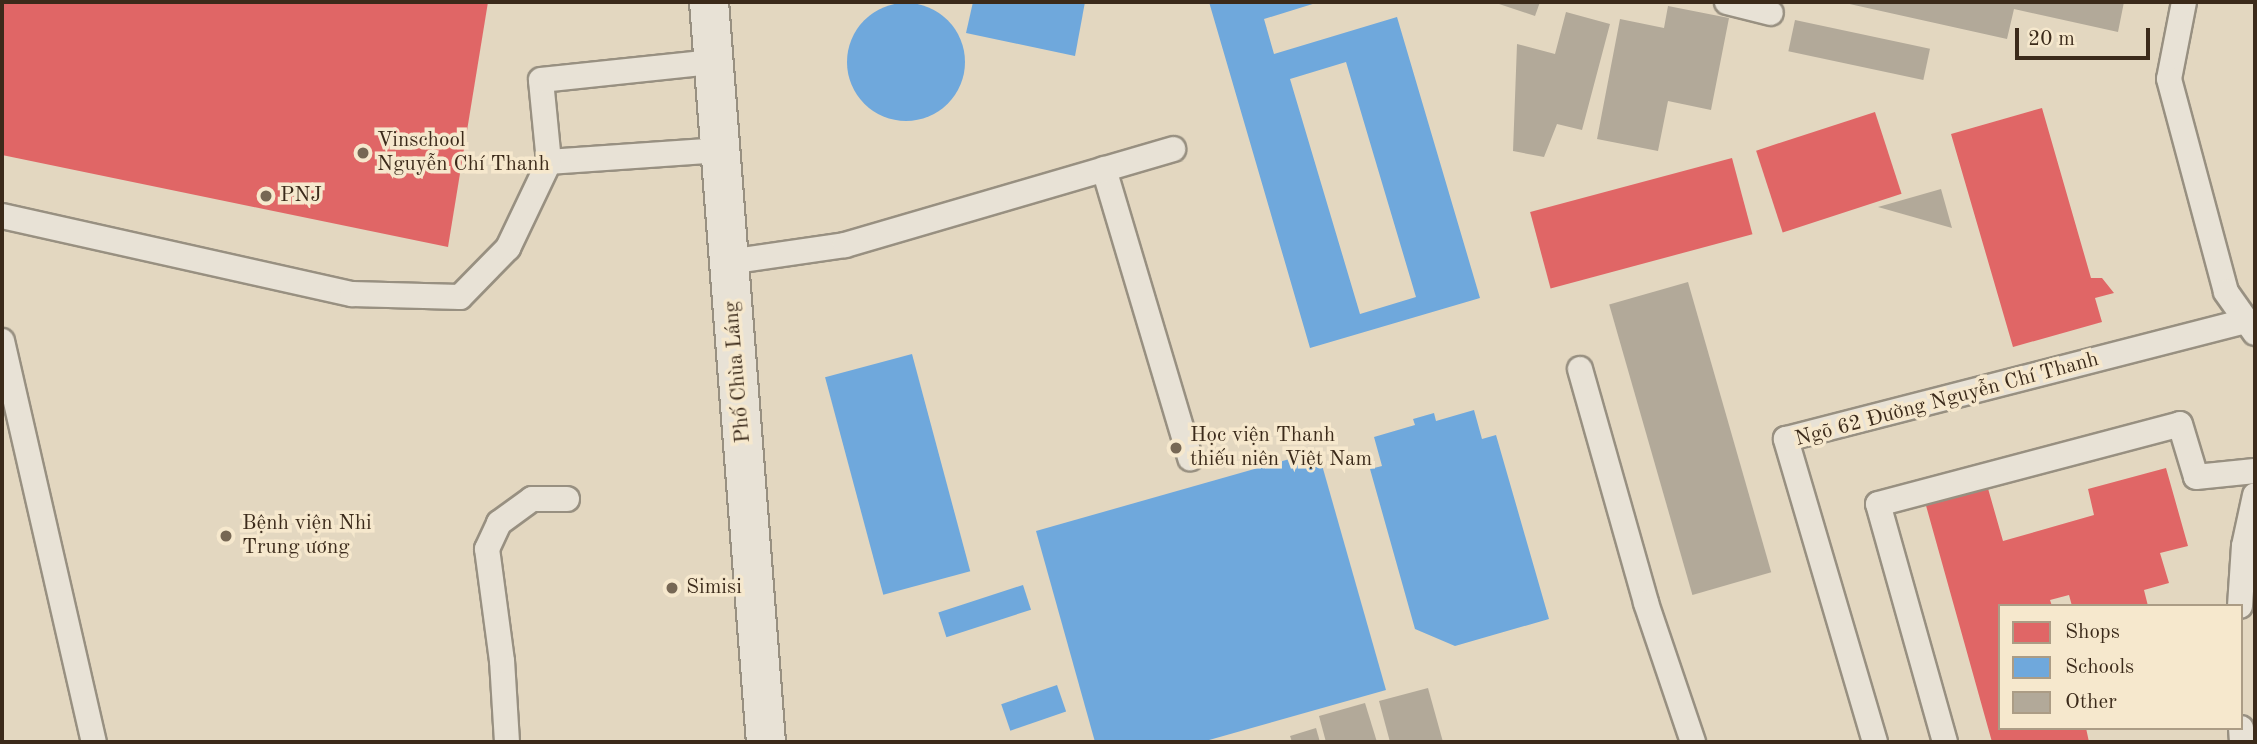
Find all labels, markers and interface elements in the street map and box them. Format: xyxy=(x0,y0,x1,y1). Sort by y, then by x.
scale bar xyxy=(2019,14,2154,58)
text: 20 m xyxy=(2028,29,2075,50)
place label: Vinschool Nguyễn Chí Thanh xyxy=(377,128,550,178)
marker: Vinschool Nguyễn Chí Thanh xyxy=(355,145,371,161)
place label: PNJ xyxy=(280,183,322,209)
marker: PNJ xyxy=(258,188,274,204)
street label: Phố Chùa Láng xyxy=(719,300,757,444)
street label: Ngõ 62 Đường Nguyễn Chí Thanh xyxy=(1792,347,2102,453)
place label: Học viện Thanh thiếu niên Việt Nam xyxy=(1190,423,1372,473)
marker: Học viện Thanh thiếu niên Việt Nam xyxy=(1168,440,1184,456)
place label: Bệnh viện Nhi Trung ương xyxy=(242,511,372,561)
marker: Bệnh viện Nhi Trung ương xyxy=(216,526,236,546)
place label: Simisi xyxy=(686,575,742,601)
marker: Simisi xyxy=(664,580,680,596)
legend xyxy=(1998,604,2243,730)
text: Shops xyxy=(2065,622,2120,643)
text: Schools xyxy=(2065,657,2134,678)
text: Other xyxy=(2065,692,2117,713)

